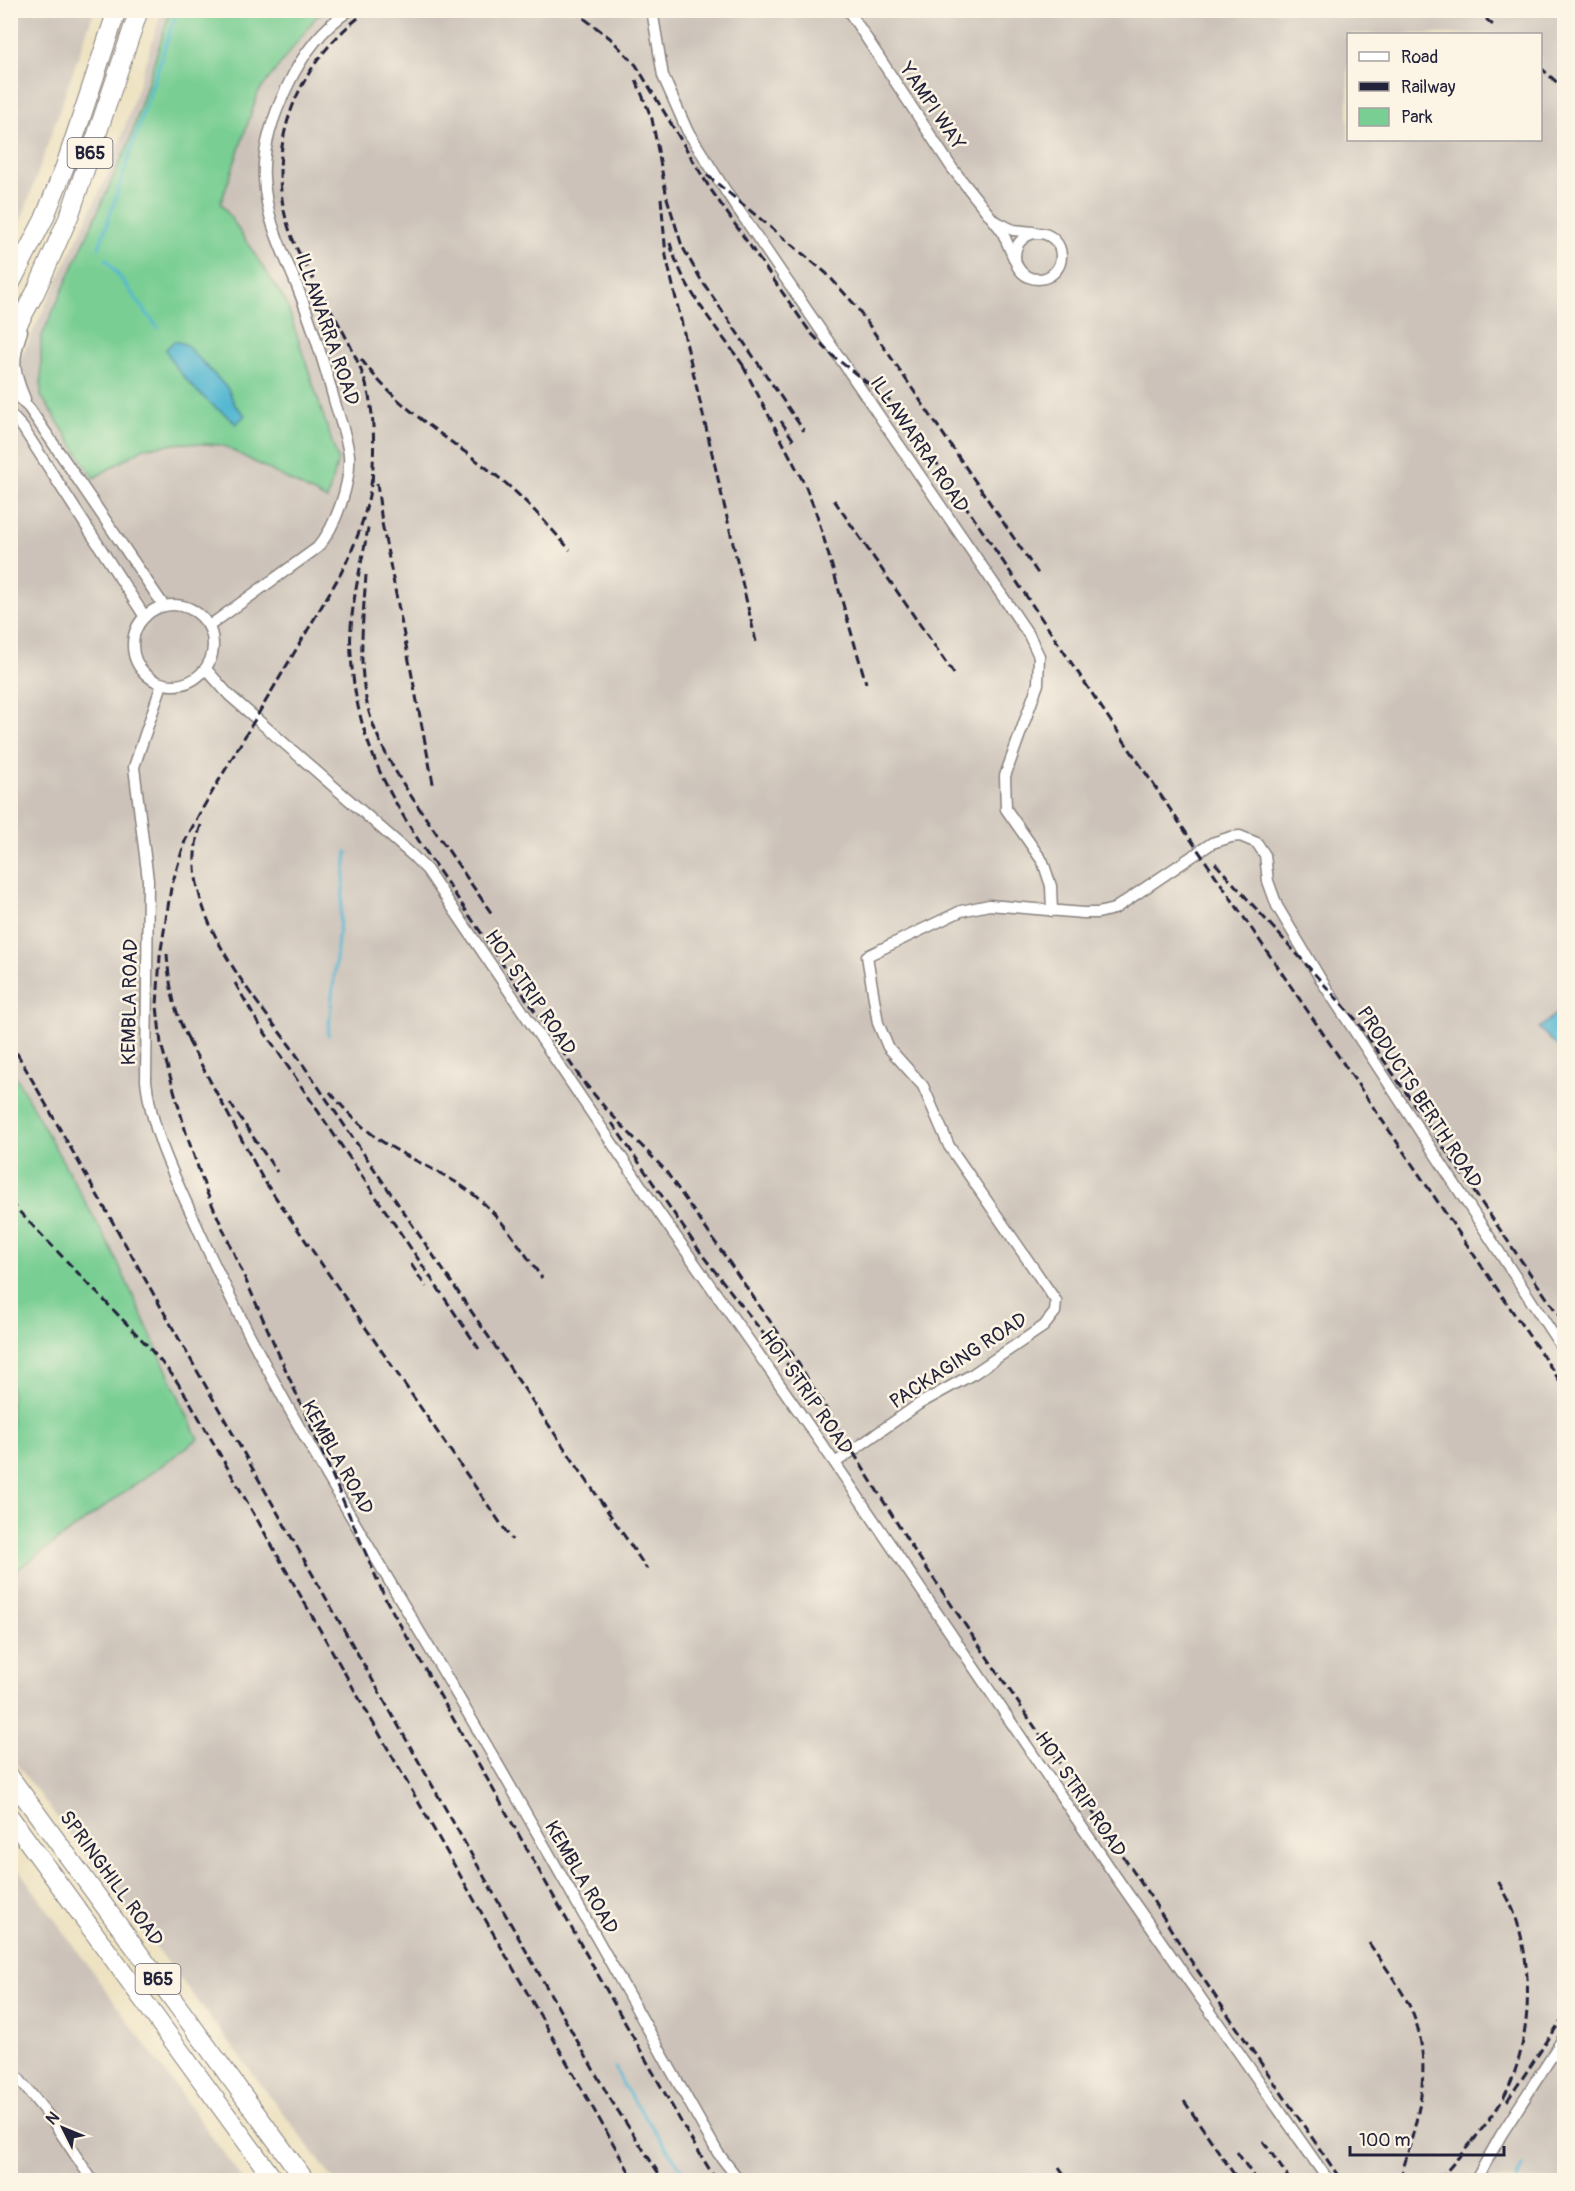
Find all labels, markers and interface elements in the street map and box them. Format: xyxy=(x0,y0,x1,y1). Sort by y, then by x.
legend xyxy=(1347,33,1542,141)
text: Road xyxy=(1401,46,1438,69)
street label: YAMPI WAY xyxy=(894,57,971,155)
text: Railway xyxy=(1401,76,1456,99)
text: Park xyxy=(1401,106,1433,129)
road number: B65 xyxy=(68,138,112,168)
street label: ILLAWARRA ROAD xyxy=(290,250,365,408)
street label: ILLAWARRA ROAD xyxy=(865,371,974,517)
street label: HOT STRIP ROAD xyxy=(479,925,582,1060)
street label: KEMBLA ROAD xyxy=(116,939,143,1066)
street label: PRODUCTS BERTH ROAD xyxy=(1351,1002,1488,1193)
street label: PACKAGING ROAD xyxy=(885,1307,1032,1414)
street label: HOT STRIP ROAD xyxy=(754,1325,859,1459)
street label: KEMBLA ROAD xyxy=(296,1396,379,1519)
street label: HOT STRIP ROAD xyxy=(1029,1727,1132,1862)
street label: SPRINGHILL ROAD xyxy=(54,1806,169,1951)
street label: KEMBLA ROAD xyxy=(539,1816,624,1938)
road number: B65 xyxy=(136,1964,180,1994)
north arrow xyxy=(33,2098,93,2158)
text: N xyxy=(42,2108,64,2129)
scale bar xyxy=(1350,2119,1504,2157)
text: 100 m xyxy=(1359,2129,1411,2152)

